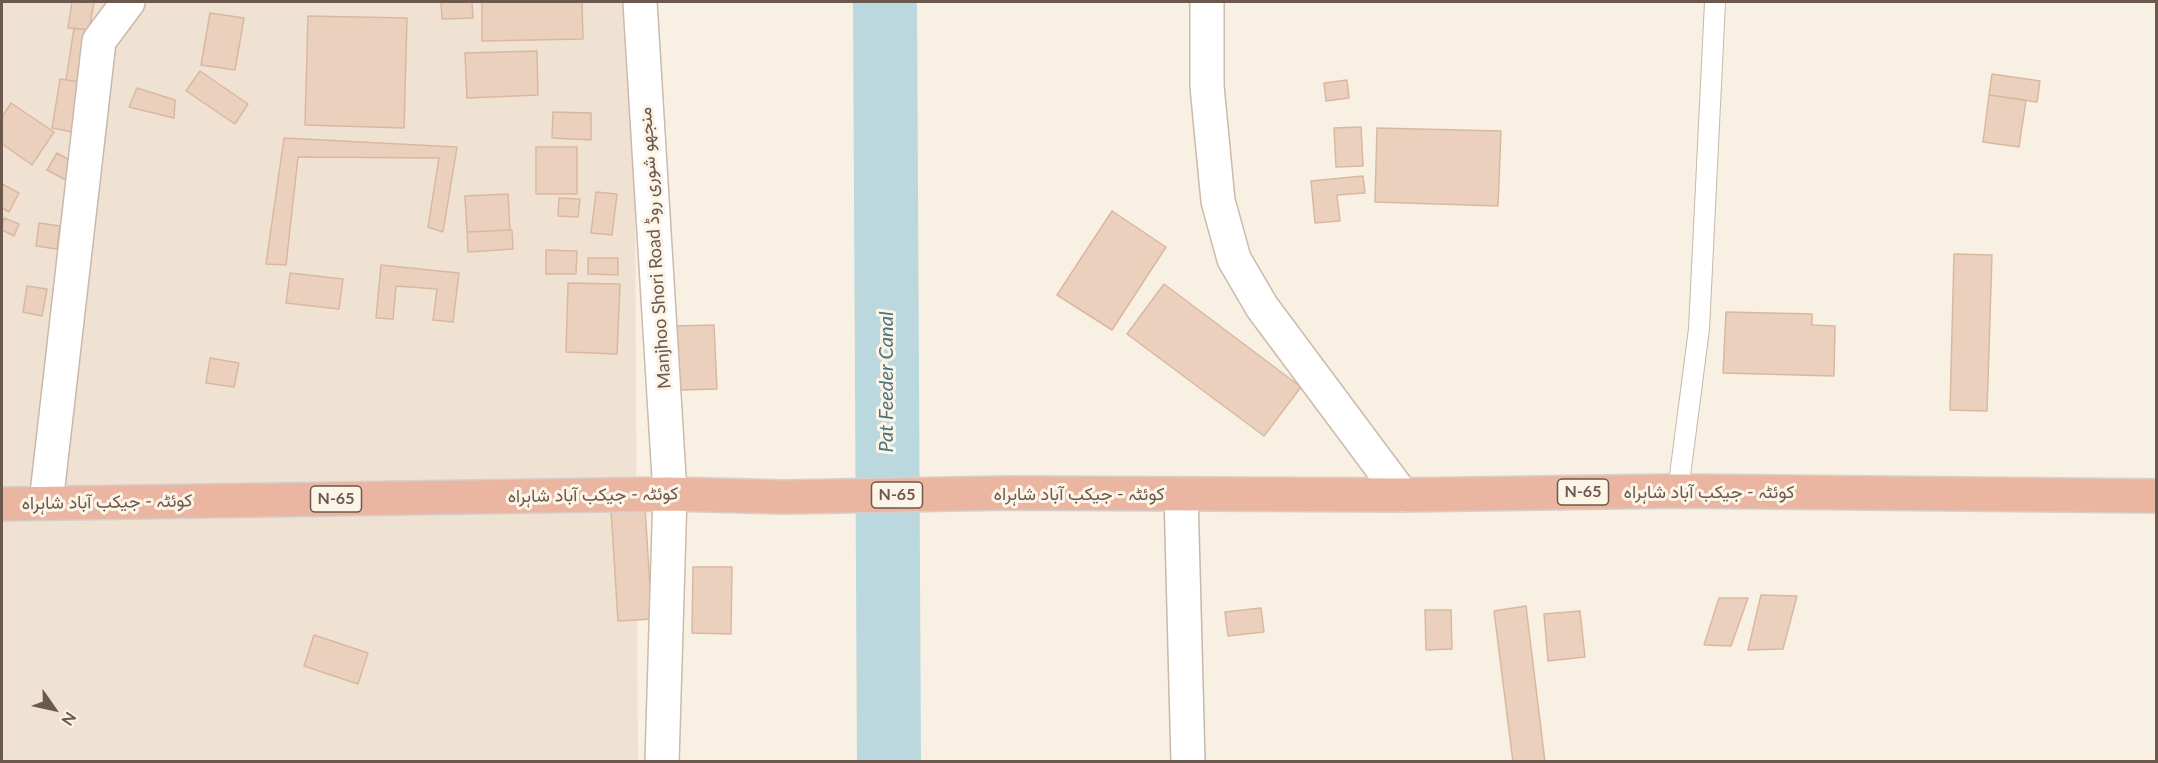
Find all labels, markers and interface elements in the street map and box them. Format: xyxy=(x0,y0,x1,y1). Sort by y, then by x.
street label: Manjhoo Shori Road منجھو شوری روڈ xyxy=(634,106,676,390)
water label: Pat Feeder Canal xyxy=(875,312,899,452)
road number: N-65 xyxy=(1558,479,1608,505)
street label: کوئٹہ - جیکب آباد شاہراہ xyxy=(1624,481,1794,503)
road number: N-65 xyxy=(872,482,922,508)
street label: کوئٹہ - جیکب آباد شاہراہ xyxy=(507,483,679,507)
street label: کوئٹہ - جیکب آباد شاہراہ xyxy=(994,483,1164,505)
road number: N-65 xyxy=(310,486,362,512)
street label: کوئٹہ - جیکب آباد شاہراہ xyxy=(21,490,193,514)
north arrow xyxy=(24,679,84,739)
text: N xyxy=(58,709,81,730)

